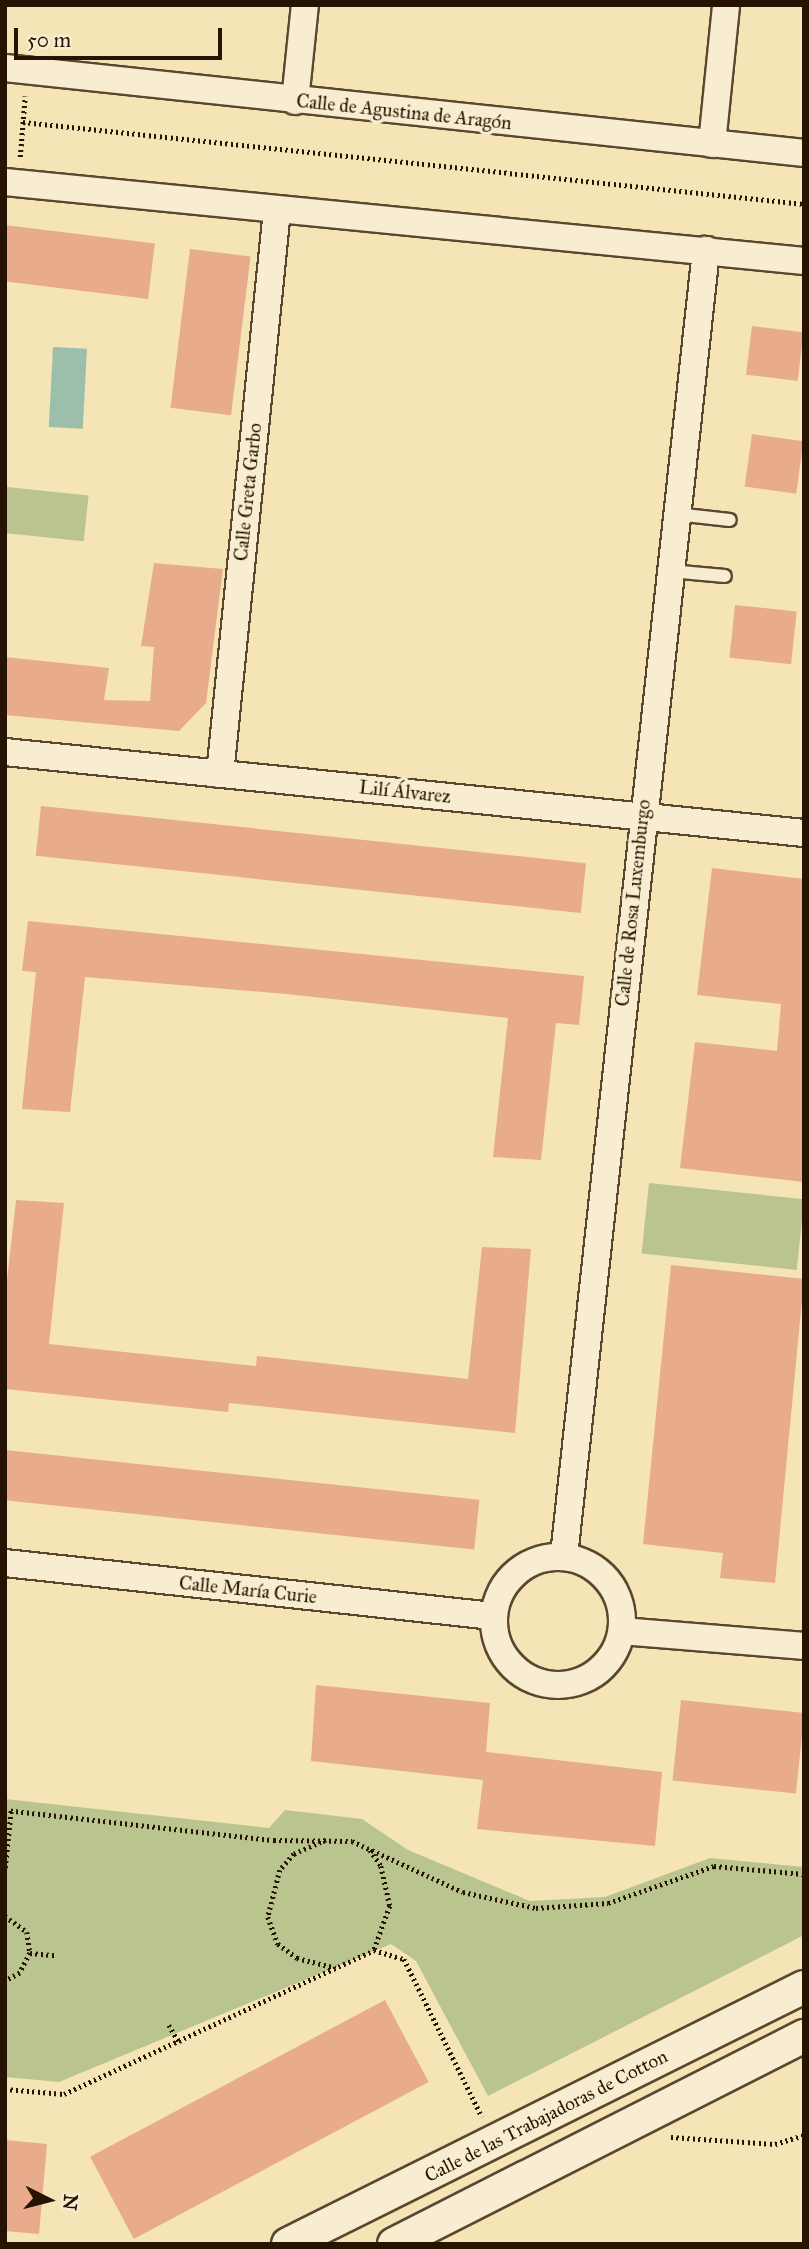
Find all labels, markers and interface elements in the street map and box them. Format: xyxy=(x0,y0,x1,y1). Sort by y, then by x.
scale bar xyxy=(18,14,226,58)
text: 50 m xyxy=(27,27,71,53)
street label: Calle de Agustina de Aragón xyxy=(295,89,513,135)
street label: Calle Greta Garbo xyxy=(229,422,267,562)
street label: Lilí Álvarez xyxy=(358,776,452,808)
street label: Calle de Rosa Luxemburgo xyxy=(611,798,655,1008)
street label: Calle María Curie xyxy=(178,1571,318,1609)
street label: Calle de las Trabajadoras de Cotton xyxy=(421,2045,671,2187)
north arrow xyxy=(14,2165,84,2235)
text: N xyxy=(58,2193,83,2211)

